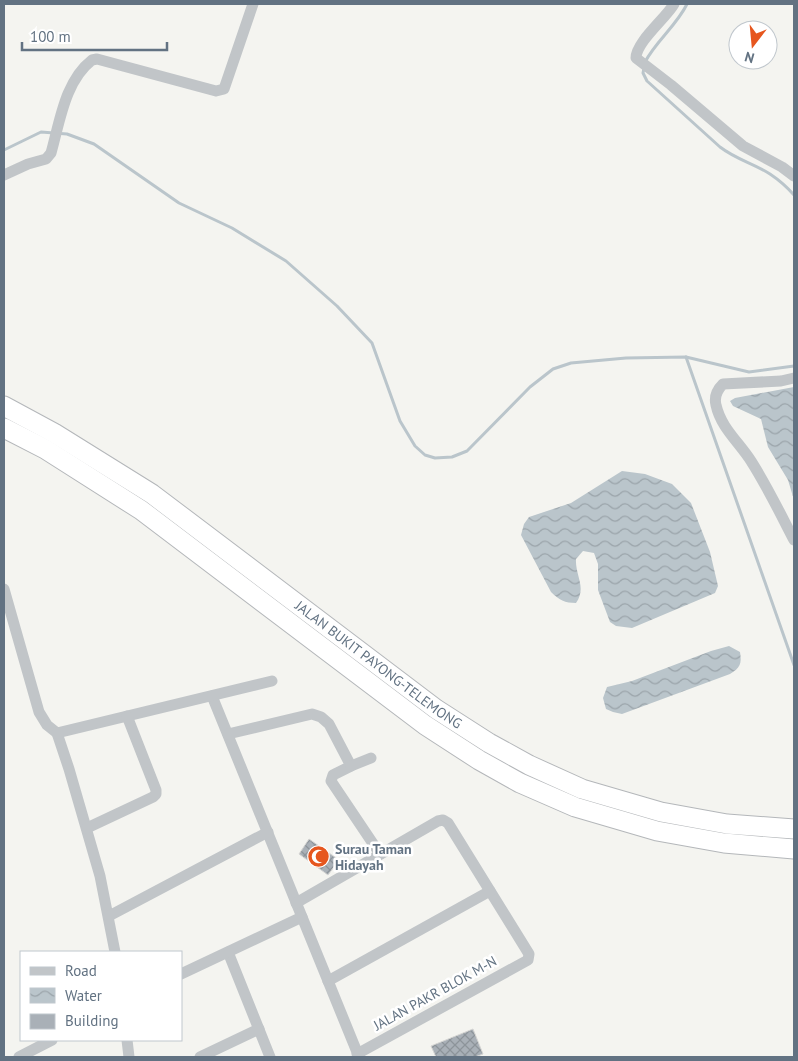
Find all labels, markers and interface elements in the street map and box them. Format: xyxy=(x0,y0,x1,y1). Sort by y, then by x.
scale bar xyxy=(22,20,168,52)
north arrow xyxy=(728,20,778,70)
text: 100 m xyxy=(30,27,71,46)
text: N xyxy=(743,48,756,67)
street label: JALAN BUKIT PAYONG-TELEMONG xyxy=(291,596,466,732)
place label: Surau Taman Hidayah xyxy=(335,840,412,874)
mosque icon: Surau Taman Hidayah xyxy=(307,845,331,869)
legend xyxy=(20,951,182,1041)
street label: JALAN PAKR BLOK M-N xyxy=(369,952,500,1035)
text: Road xyxy=(65,961,97,980)
text: Water xyxy=(65,986,102,1005)
text: Building xyxy=(65,1011,119,1030)

